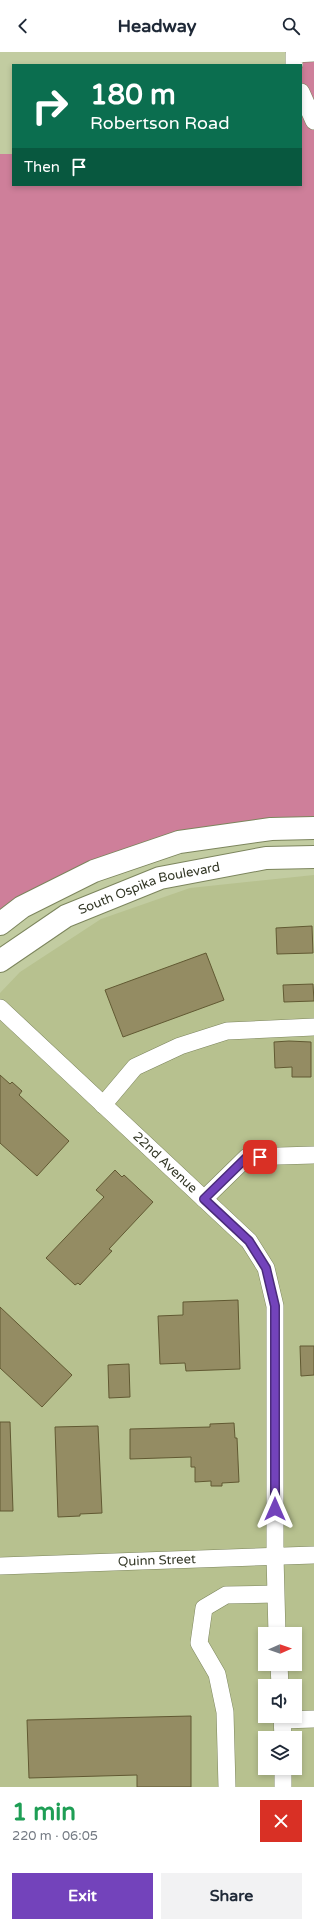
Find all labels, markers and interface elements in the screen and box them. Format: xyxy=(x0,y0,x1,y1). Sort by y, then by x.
icon: back xyxy=(12,15,34,37)
text: Headway xyxy=(118,15,196,37)
icon: search xyxy=(280,15,302,37)
text: 180 m xyxy=(90,78,176,112)
icon: right xyxy=(24,80,76,132)
text: Robertson Road xyxy=(90,112,230,134)
icon: arrive xyxy=(68,156,90,178)
text: Then xyxy=(24,158,60,176)
street label: South Ospika Boulevard xyxy=(76,859,221,918)
street label: 22nd Avenue xyxy=(129,1128,201,1196)
pin xyxy=(243,1140,277,1174)
icon: arrive xyxy=(249,1146,271,1168)
position arrow xyxy=(254,1488,296,1530)
street label: Quinn Street xyxy=(118,1551,196,1570)
north arrow xyxy=(258,1627,302,1671)
map controls xyxy=(258,1627,302,1775)
button: sound xyxy=(258,1679,302,1723)
button: layers xyxy=(258,1731,302,1775)
text: 1 min xyxy=(12,1798,76,1827)
button: close xyxy=(260,1800,302,1842)
text: 220 m · 06:05 xyxy=(12,1828,98,1844)
button: Exit xyxy=(12,1873,153,1919)
button: Share xyxy=(161,1873,302,1919)

